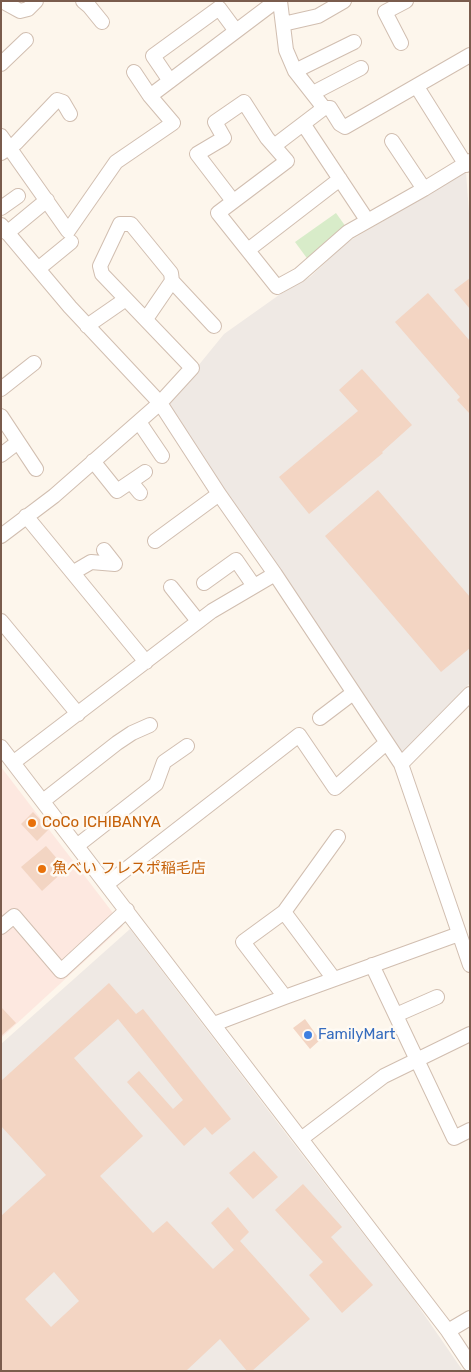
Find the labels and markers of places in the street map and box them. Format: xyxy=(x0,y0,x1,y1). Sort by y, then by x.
place label: CoCo ICHIBANYA xyxy=(42,814,161,832)
marker: CoCo ICHIBANYA xyxy=(26,817,38,829)
place label: 魚べい フレスポ稲毛店 xyxy=(52,860,206,878)
marker: 魚べい フレスポ稲毛店 xyxy=(36,863,48,875)
place label: FamilyMart xyxy=(318,1026,395,1044)
marker: FamilyMart xyxy=(302,1029,314,1041)

